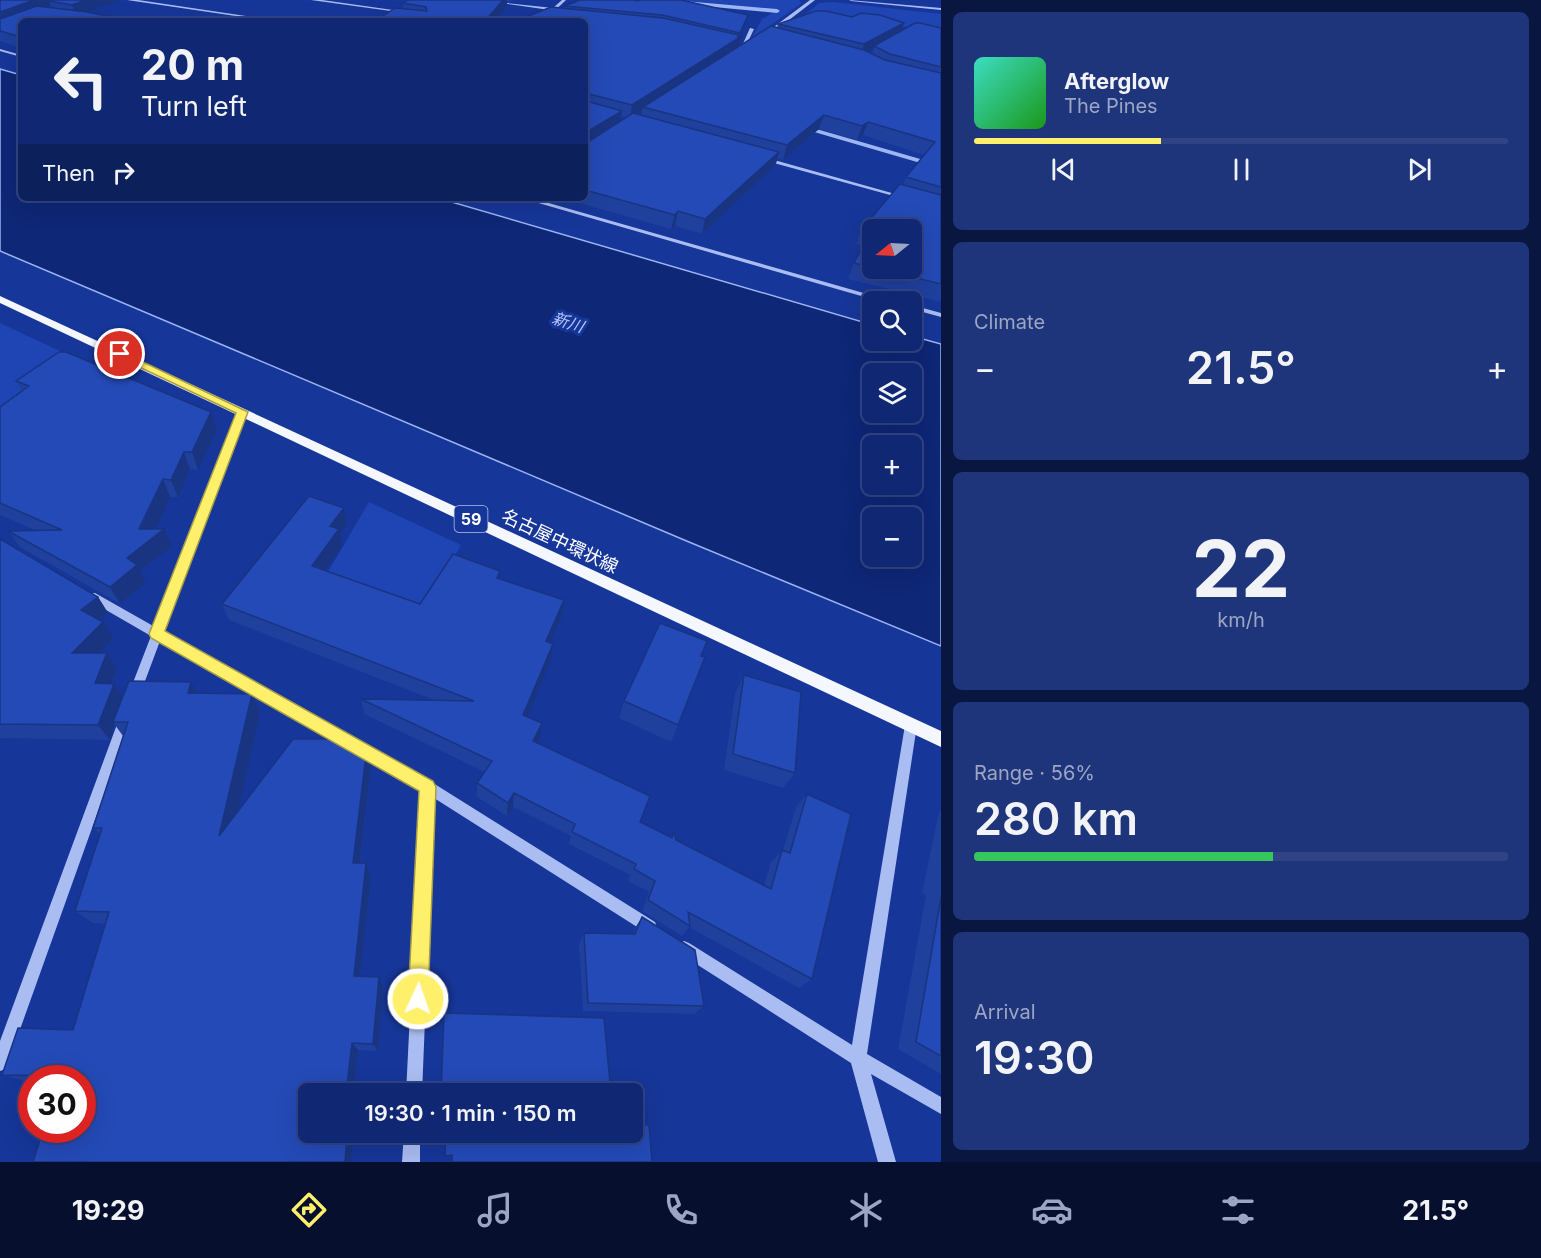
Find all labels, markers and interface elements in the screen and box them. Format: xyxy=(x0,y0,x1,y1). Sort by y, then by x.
text: 20 m xyxy=(141,39,244,90)
icon: left xyxy=(42,42,120,120)
text: Afterglow xyxy=(1064,68,1169,94)
text: Turn left xyxy=(141,90,247,123)
text: The Pines xyxy=(1064,94,1158,118)
icon: previous xyxy=(1047,153,1080,186)
icon: pause xyxy=(1225,153,1258,186)
icon: next xyxy=(1403,153,1436,186)
icon: right xyxy=(107,156,140,189)
text: Then xyxy=(42,160,95,186)
north arrow xyxy=(862,219,922,279)
map controls xyxy=(862,219,922,567)
button: search xyxy=(862,291,922,351)
water label: 新川 xyxy=(550,308,588,337)
text: Climate xyxy=(974,310,1045,334)
pin xyxy=(94,328,145,379)
icon: arrive xyxy=(103,337,136,370)
text: 21.5° xyxy=(1186,340,1296,395)
text: − xyxy=(974,348,996,388)
text: + xyxy=(1486,348,1508,388)
button: layers xyxy=(862,363,922,423)
button: + xyxy=(862,435,922,495)
street label: 名古屋中環状線 xyxy=(498,505,622,577)
road number: 59 xyxy=(454,506,488,532)
button: − xyxy=(862,507,922,567)
text: 22 xyxy=(1192,521,1290,616)
text: km/h xyxy=(1217,608,1265,632)
text: Range · 56% xyxy=(974,761,1095,785)
text: 280 km xyxy=(974,791,1138,846)
position arrow xyxy=(386,967,450,1031)
text: Arrival xyxy=(974,1000,1036,1024)
text: 19:30 xyxy=(974,1030,1094,1085)
speed limit sign: 30 xyxy=(18,1065,96,1143)
text: 19:30 · 1 min · 150 m xyxy=(365,1100,576,1126)
icon: directions xyxy=(288,1189,330,1231)
icon: music xyxy=(474,1189,516,1231)
icon: phone xyxy=(660,1189,702,1231)
icon: climate xyxy=(845,1189,887,1231)
icon: car xyxy=(1031,1189,1073,1231)
icon: filters xyxy=(1217,1189,1259,1231)
text: 19:29 xyxy=(72,1194,145,1227)
text: 21.5° xyxy=(1402,1194,1469,1227)

